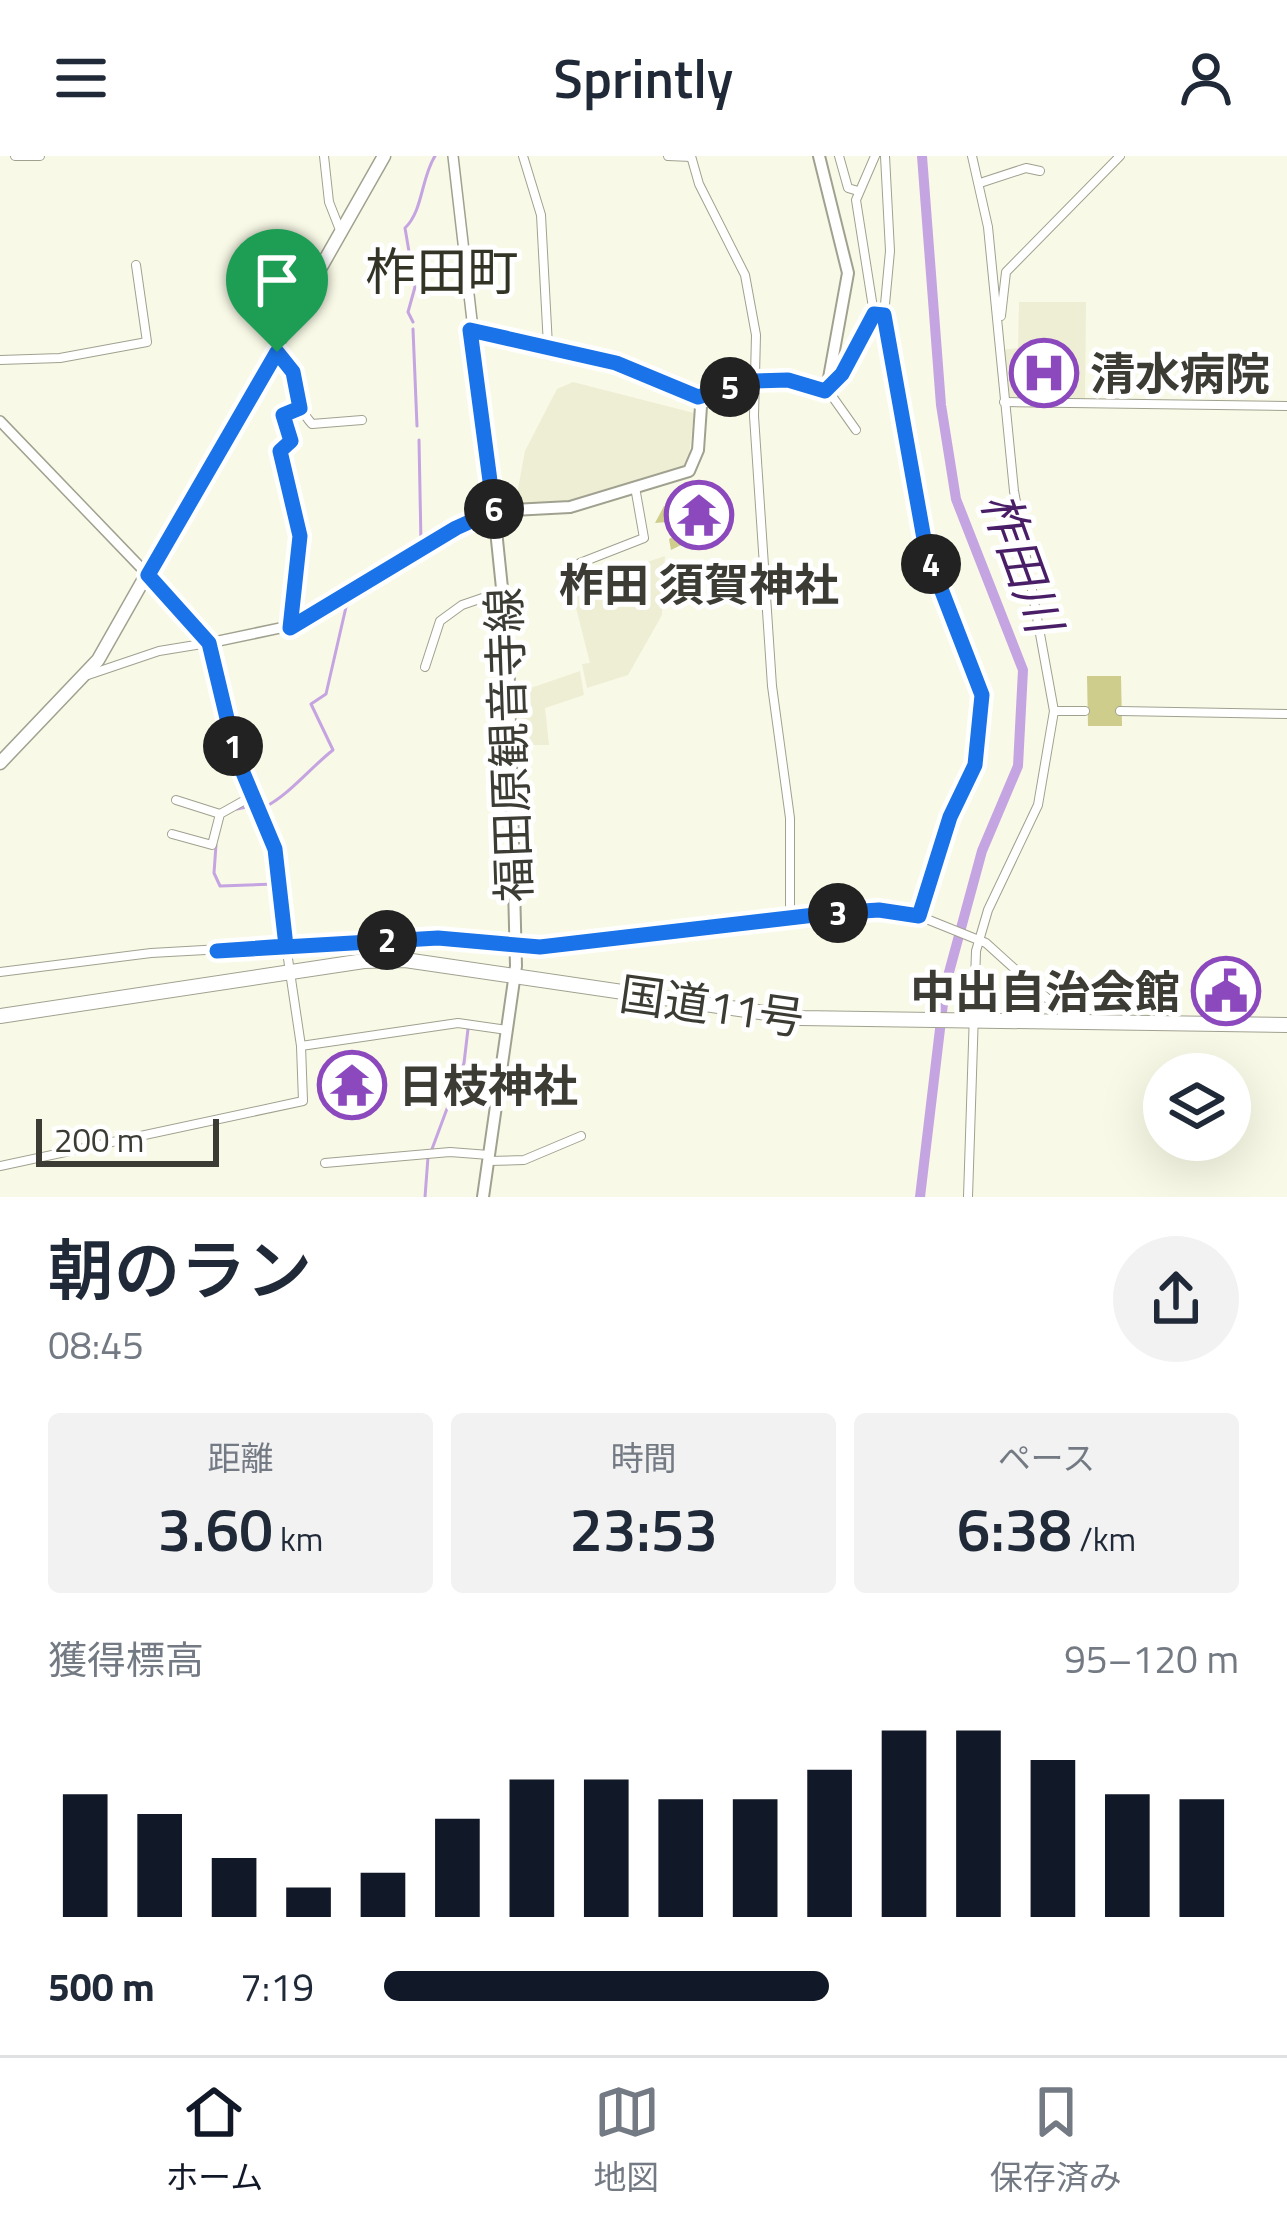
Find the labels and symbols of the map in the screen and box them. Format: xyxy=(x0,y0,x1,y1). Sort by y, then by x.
pin xyxy=(226,229,328,352)
district label: 柞田町 xyxy=(365,232,519,310)
hospital icon: 清水病院 xyxy=(1009,338,1079,408)
place label: 清水病院 xyxy=(1090,339,1270,407)
pin: 5 xyxy=(700,357,760,417)
pin: 6 xyxy=(464,479,524,539)
temple icon: 柞田 須賀神社 xyxy=(664,480,734,550)
water label: 柞田川 xyxy=(963,482,1083,647)
pin: 4 xyxy=(901,534,961,594)
place label: 柞田 須賀神社 xyxy=(559,550,839,618)
street label: 福田原観音寺線 xyxy=(469,586,547,904)
pin: 1 xyxy=(203,716,263,776)
pin: 3 xyxy=(808,883,868,943)
pin: 2 xyxy=(357,910,417,970)
public building icon: 中出自治会館 xyxy=(1191,956,1261,1026)
place label: 中出自治会館 xyxy=(910,957,1180,1025)
street label: 国道11号 xyxy=(615,958,809,1052)
temple icon: 日枝神社 xyxy=(317,1050,387,1120)
place label: 日枝神社 xyxy=(398,1051,578,1119)
scale bar xyxy=(36,1113,219,1166)

